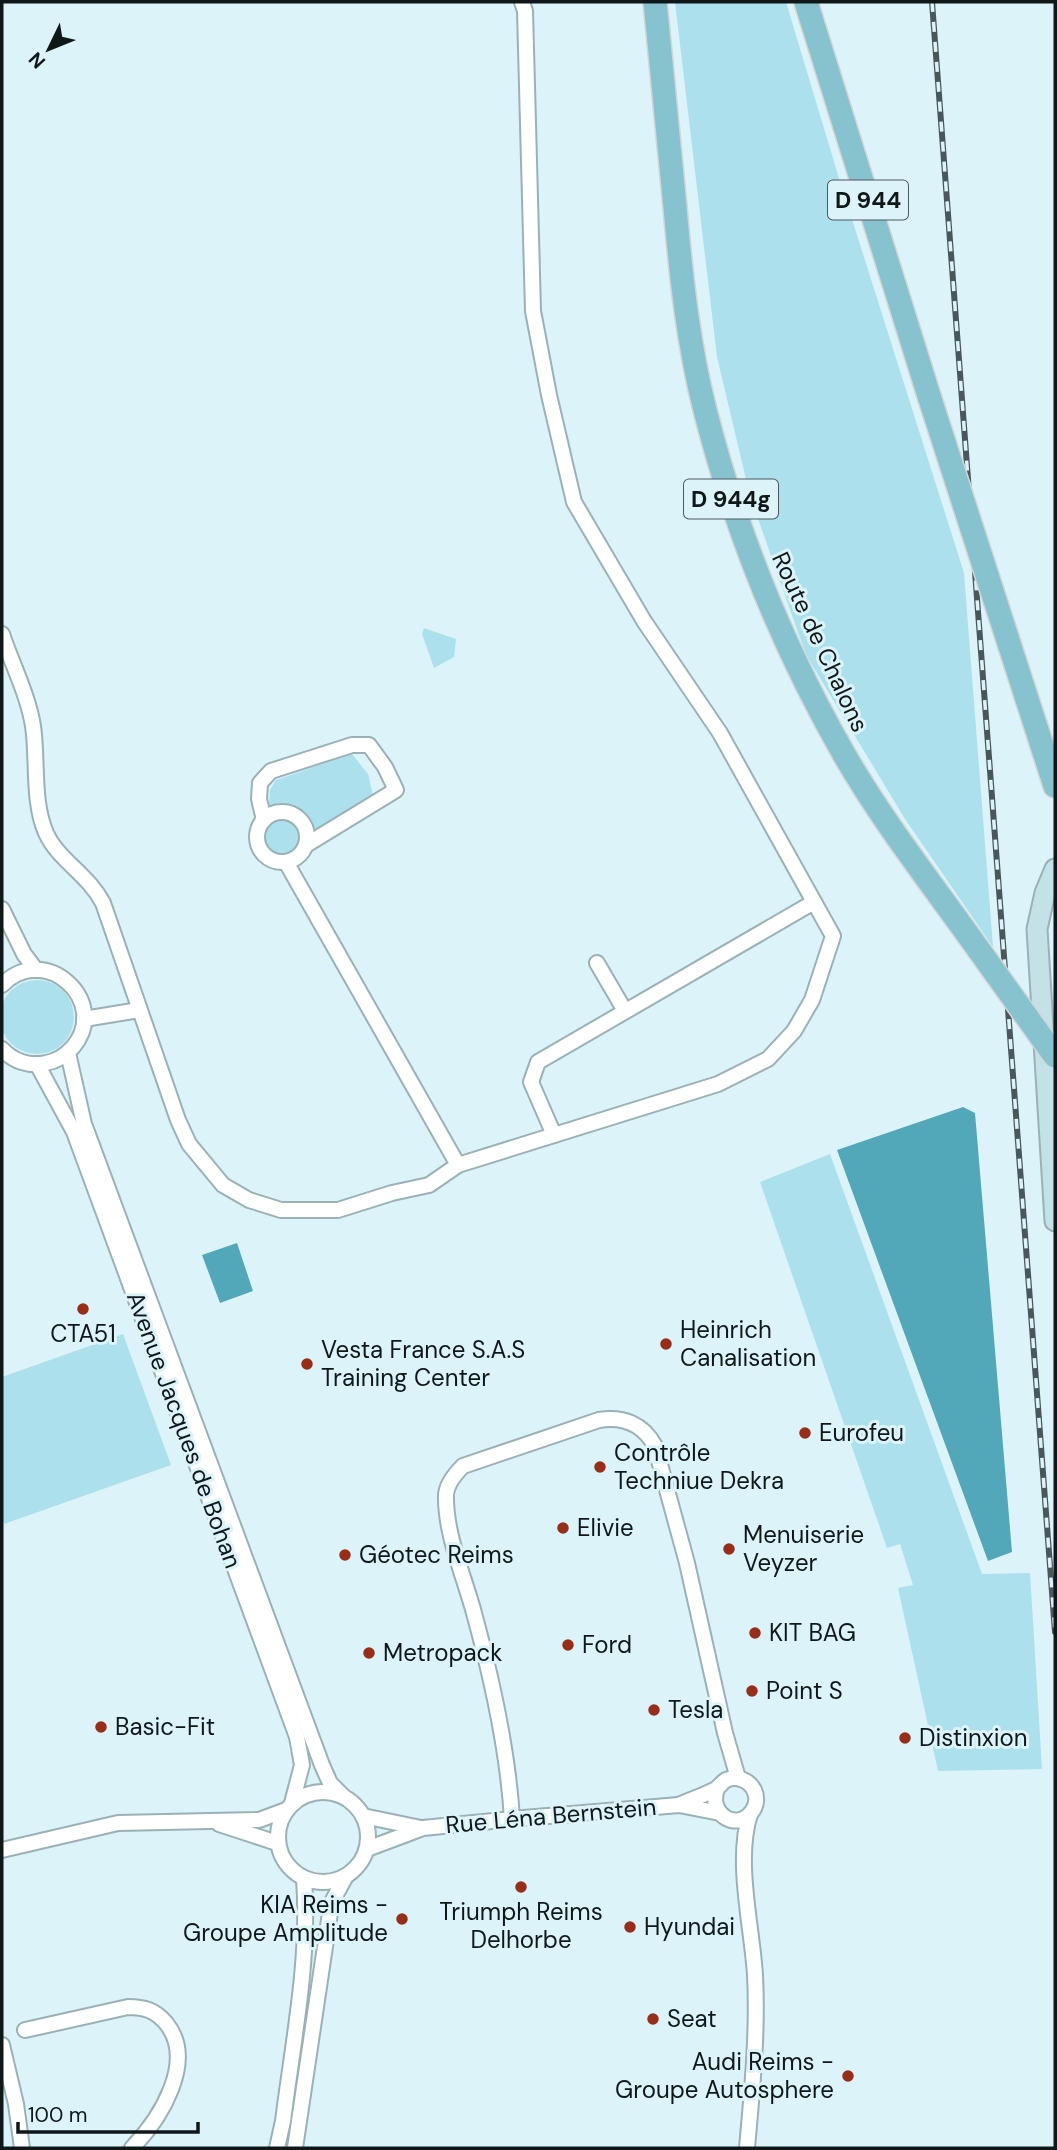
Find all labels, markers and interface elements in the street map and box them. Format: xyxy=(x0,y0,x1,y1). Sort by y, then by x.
north arrow xyxy=(14,14,84,84)
text: N xyxy=(23,47,51,74)
road number: D 944 xyxy=(828,181,908,220)
road number: D 944g xyxy=(684,480,778,519)
street label: Route de Chalons xyxy=(765,547,876,737)
street label: Avenue Jacques de Bohan xyxy=(120,1287,249,1572)
marker: CTA51 xyxy=(75,1301,91,1317)
place label: Heinrich Canalisation xyxy=(680,1314,816,1373)
place label: CTA51 xyxy=(50,1318,116,1349)
place label: Vesta France S.A.S Training Center xyxy=(321,1334,525,1393)
marker: Heinrich Canalisation xyxy=(658,1336,674,1352)
marker: Vesta France S.A.S Training Center xyxy=(299,1356,315,1372)
place label: Eurofeu xyxy=(819,1417,904,1448)
marker: Eurofeu xyxy=(797,1425,813,1441)
place label: Contrôle Techniue Dekra xyxy=(614,1437,784,1496)
marker: Contrôle Techniue Dekra xyxy=(592,1459,608,1475)
place label: Elivie xyxy=(577,1512,634,1543)
place label: Menuiserie Veyzer xyxy=(743,1519,864,1578)
marker: Elivie xyxy=(555,1520,571,1536)
place label: Géotec Reims xyxy=(359,1539,514,1570)
marker: Menuiserie Veyzer xyxy=(721,1541,737,1557)
marker: Géotec Reims xyxy=(337,1547,353,1563)
place label: KIT BAG xyxy=(769,1617,856,1648)
marker: KIT BAG xyxy=(747,1625,763,1641)
place label: Ford xyxy=(582,1629,632,1660)
place label: Metropack xyxy=(383,1637,502,1668)
marker: Ford xyxy=(560,1637,576,1653)
marker: Metropack xyxy=(361,1645,377,1661)
place label: Point S xyxy=(766,1675,843,1706)
marker: Point S xyxy=(744,1683,760,1699)
place label: Tesla xyxy=(668,1694,723,1725)
marker: Tesla xyxy=(646,1702,662,1718)
place label: Basic-Fit xyxy=(115,1711,215,1742)
marker: Basic-Fit xyxy=(93,1719,109,1735)
place label: Distinxion xyxy=(919,1722,1027,1753)
marker: Distinxion xyxy=(897,1730,913,1746)
street label: Rue Léna Bernstein xyxy=(444,1791,658,1840)
marker: Triumph Reims Delhorbe xyxy=(513,1879,529,1895)
place label: KIA Reims - Groupe Amplitude xyxy=(183,1889,388,1948)
place label: Triumph Reims Delhorbe xyxy=(439,1896,603,1955)
marker: KIA Reims - Groupe Amplitude xyxy=(394,1911,410,1927)
place label: Hyundai xyxy=(644,1911,735,1942)
marker: Hyundai xyxy=(622,1919,638,1935)
place label: Seat xyxy=(667,2003,717,2034)
marker: Seat xyxy=(645,2011,661,2027)
place label: Audi Reims - Groupe Autosphere xyxy=(615,2046,834,2105)
marker: Audi Reims - Groupe Autosphere xyxy=(840,2068,856,2084)
scale bar xyxy=(18,2090,198,2134)
text: 100 m xyxy=(28,2101,88,2129)

